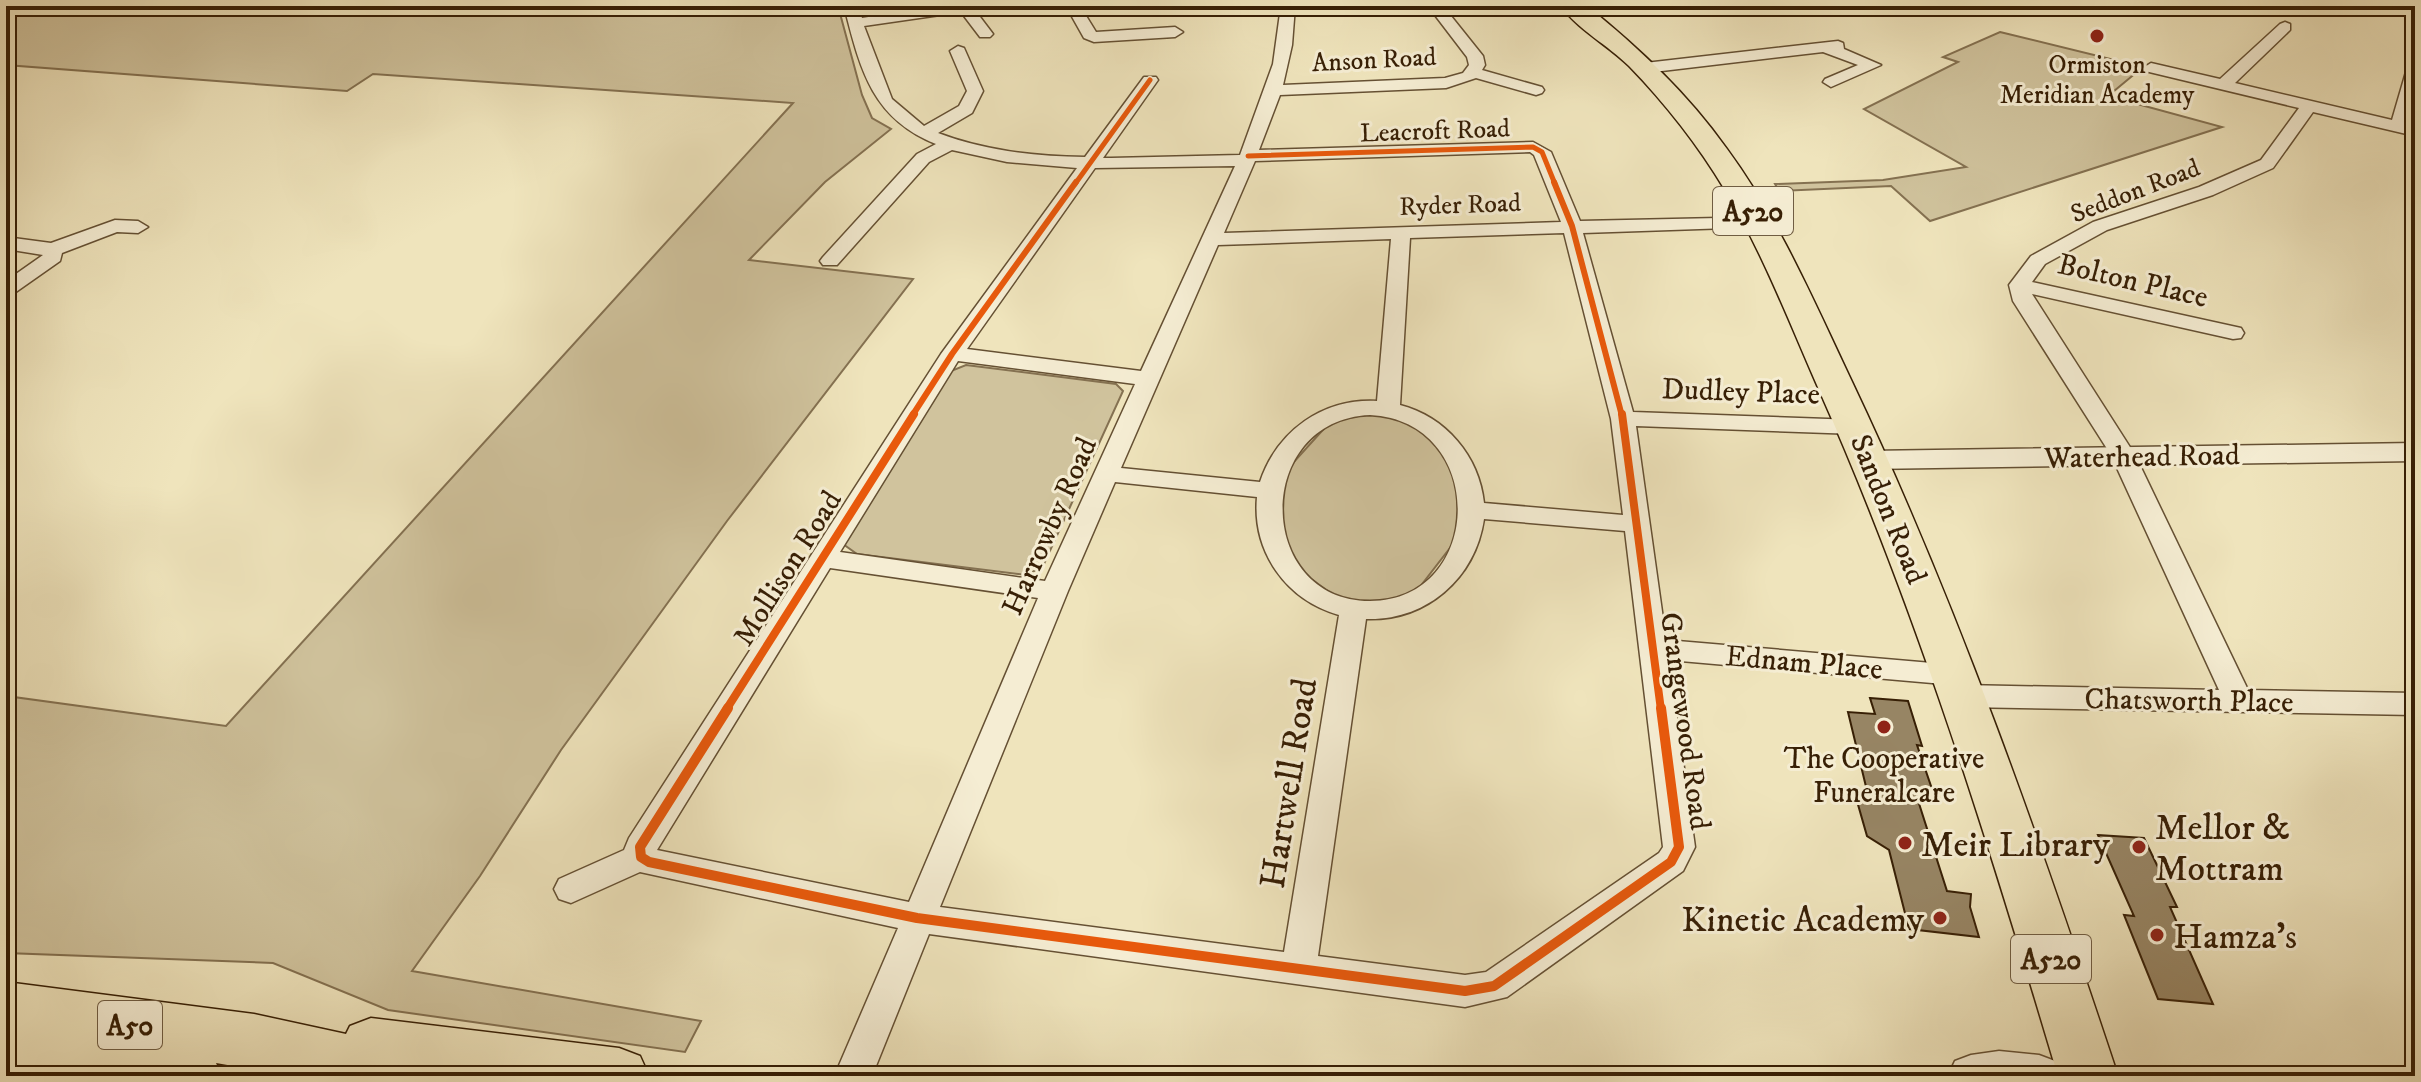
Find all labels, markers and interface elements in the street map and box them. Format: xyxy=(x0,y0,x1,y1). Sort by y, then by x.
marker: Ormiston Meridian Academy xyxy=(2088,27,2106,45)
street label: Anson Road xyxy=(1311,41,1437,80)
place label: Ormiston Meridian Academy xyxy=(2000,49,2195,112)
street label: Leacroft Road xyxy=(1360,112,1511,151)
street label: Seddon Road xyxy=(2066,152,2205,231)
street label: Ryder Road xyxy=(1399,187,1522,224)
road number: A520 xyxy=(1713,187,1793,235)
street label: Bolton Place xyxy=(2054,246,2211,317)
street label: Dudley Place xyxy=(1661,371,1821,414)
street label: Sandon Road xyxy=(1841,429,1934,590)
street label: Harrowby Road xyxy=(995,432,1106,621)
street label: Waterhead Road xyxy=(2043,437,2240,478)
street label: Mollison Road xyxy=(726,484,851,653)
street label: Grangewood Road xyxy=(1651,610,1718,832)
street label: Ednam Place xyxy=(1724,638,1884,689)
street label: Hartwell Road xyxy=(1251,675,1328,892)
street label: Chatsworth Place xyxy=(2084,681,2294,722)
marker: The Cooperative Funeralcare xyxy=(1875,718,1893,736)
place label: The Cooperative Funeralcare xyxy=(1784,741,1984,812)
place label: Mellor & Mottram xyxy=(2155,806,2290,892)
place label: Meir Library xyxy=(1921,823,2111,868)
marker: Meir Library xyxy=(1896,834,1914,852)
marker: Mellor & Mottram xyxy=(2130,838,2148,856)
place label: Kinetic Academy xyxy=(1681,898,1925,943)
marker: Kinetic Academy xyxy=(1931,909,1949,927)
place label: Hamza's xyxy=(2173,915,2297,960)
marker: Hamza's xyxy=(2148,926,2166,944)
road number: A520 xyxy=(2011,935,2091,983)
road number: A50 xyxy=(98,1001,162,1049)

